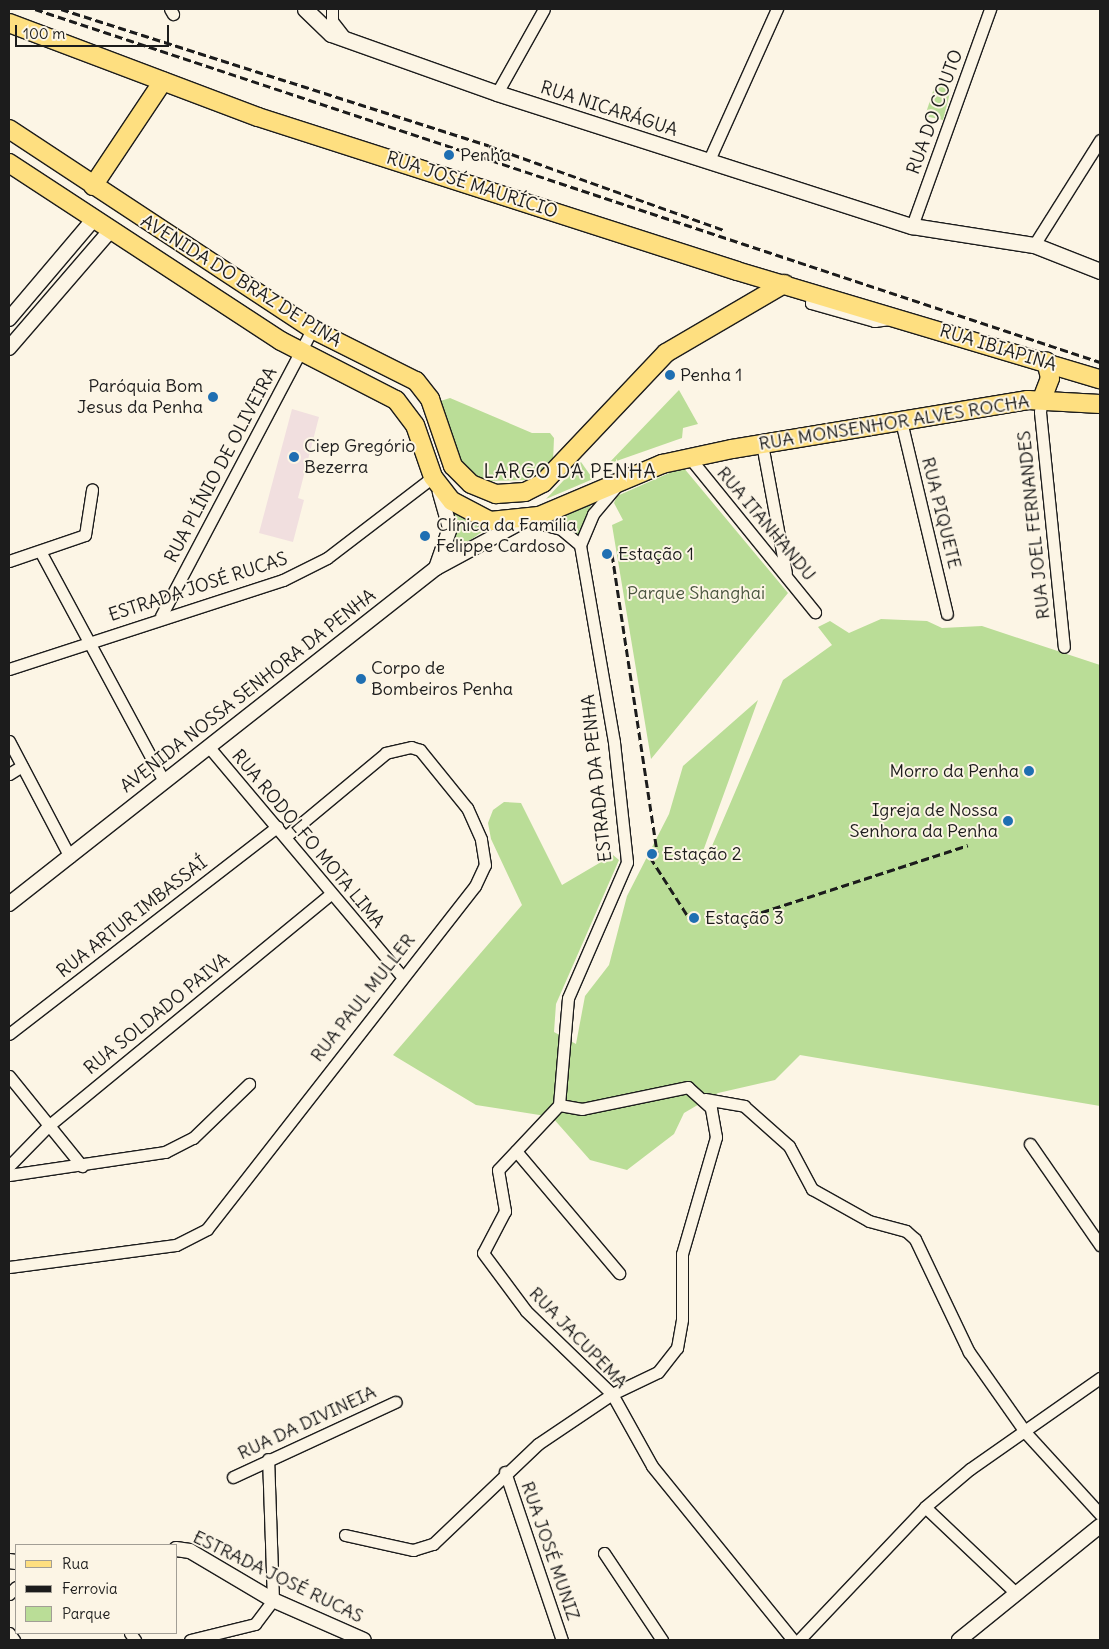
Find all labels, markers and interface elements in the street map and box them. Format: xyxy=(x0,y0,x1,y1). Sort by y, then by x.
scale bar xyxy=(18,15,171,47)
text: 100 m xyxy=(23,24,65,43)
street label: RUA DO COUTO xyxy=(902,47,968,177)
street label: RUA NICARÁGUA xyxy=(538,77,680,141)
place label: Penha xyxy=(460,144,511,166)
street label: RUA JOSÉ MAURÍCIO xyxy=(384,147,560,223)
marker: Penha xyxy=(442,148,456,162)
street label: AVENIDA DO BRAZ DE PINA xyxy=(137,210,345,352)
street label: RUA IBIAPINA xyxy=(937,320,1059,376)
street label: RUA PLÍNIO DE OLIVEIRA xyxy=(160,364,282,566)
place label: Penha 1 xyxy=(680,364,742,386)
marker: Penha 1 xyxy=(664,369,676,381)
place label: Paróquia Bom Jesus da Penha xyxy=(77,376,203,418)
marker: Paróquia Bom Jesus da Penha xyxy=(207,391,219,403)
street label: RUA MONSENHOR ALVES ROCHA xyxy=(757,391,1031,455)
street label: RUA JOEL FERNANDES xyxy=(1013,430,1055,620)
place label: Ciep Gregório Bezerra xyxy=(304,436,415,478)
marker: Ciep Gregório Bezerra xyxy=(288,451,300,463)
street label: RUA PIQUETE xyxy=(917,455,965,571)
district label: LARGO DA PENHA xyxy=(482,461,658,483)
street label: RUA ITANHANDU xyxy=(712,463,820,585)
place label: Clínica da Família Felippe Cardoso xyxy=(436,515,577,558)
marker: Clínica da Família Felippe Cardoso xyxy=(418,529,432,543)
place label: Estação 1 xyxy=(618,543,694,565)
marker: Estação 1 xyxy=(600,547,614,561)
street label: ESTRADA JOSÉ RUCAS xyxy=(106,548,290,626)
park label: Parque Shanghai xyxy=(627,582,765,604)
street label: AVENIDA NOSSA SENHORA DA PENHA xyxy=(116,585,380,797)
place label: Corpo de Bombeiros Penha xyxy=(371,658,513,701)
marker: Corpo de Bombeiros Penha xyxy=(355,673,367,685)
street label: ESTRADA DA PENHA xyxy=(577,693,617,863)
street label: RUA RODOLFO MOTA LIMA xyxy=(227,746,389,932)
place label: Morro da Penha xyxy=(889,760,1019,782)
marker: Morro da Penha xyxy=(1023,765,1035,777)
place label: Igreja de Nossa Senhora da Penha xyxy=(850,800,998,842)
marker: Igreja de Nossa Senhora da Penha xyxy=(1002,815,1014,827)
place label: Estação 2 xyxy=(663,843,741,865)
marker: Estação 2 xyxy=(645,847,659,861)
street label: RUA ARTUR IMBASSAÍ xyxy=(53,852,211,982)
place label: Estação 3 xyxy=(705,907,784,929)
marker: Estação 3 xyxy=(687,911,701,925)
street label: RUA PAUL MULLER xyxy=(306,930,420,1066)
street label: RUA SOLDADO PAIVA xyxy=(80,949,234,1079)
street label: RUA JACUPEMA xyxy=(524,1283,632,1393)
street label: RUA DA DIVINEIA xyxy=(234,1382,380,1464)
street label: RUA JOSÉ MUNIZ xyxy=(516,1479,584,1623)
street label: ESTRADA JOSÉ RUCAS xyxy=(189,1526,367,1628)
legend xyxy=(15,1544,178,1634)
text: Rua xyxy=(62,1554,89,1573)
text: Ferrovia xyxy=(62,1579,118,1598)
text: Parque xyxy=(62,1604,110,1623)

